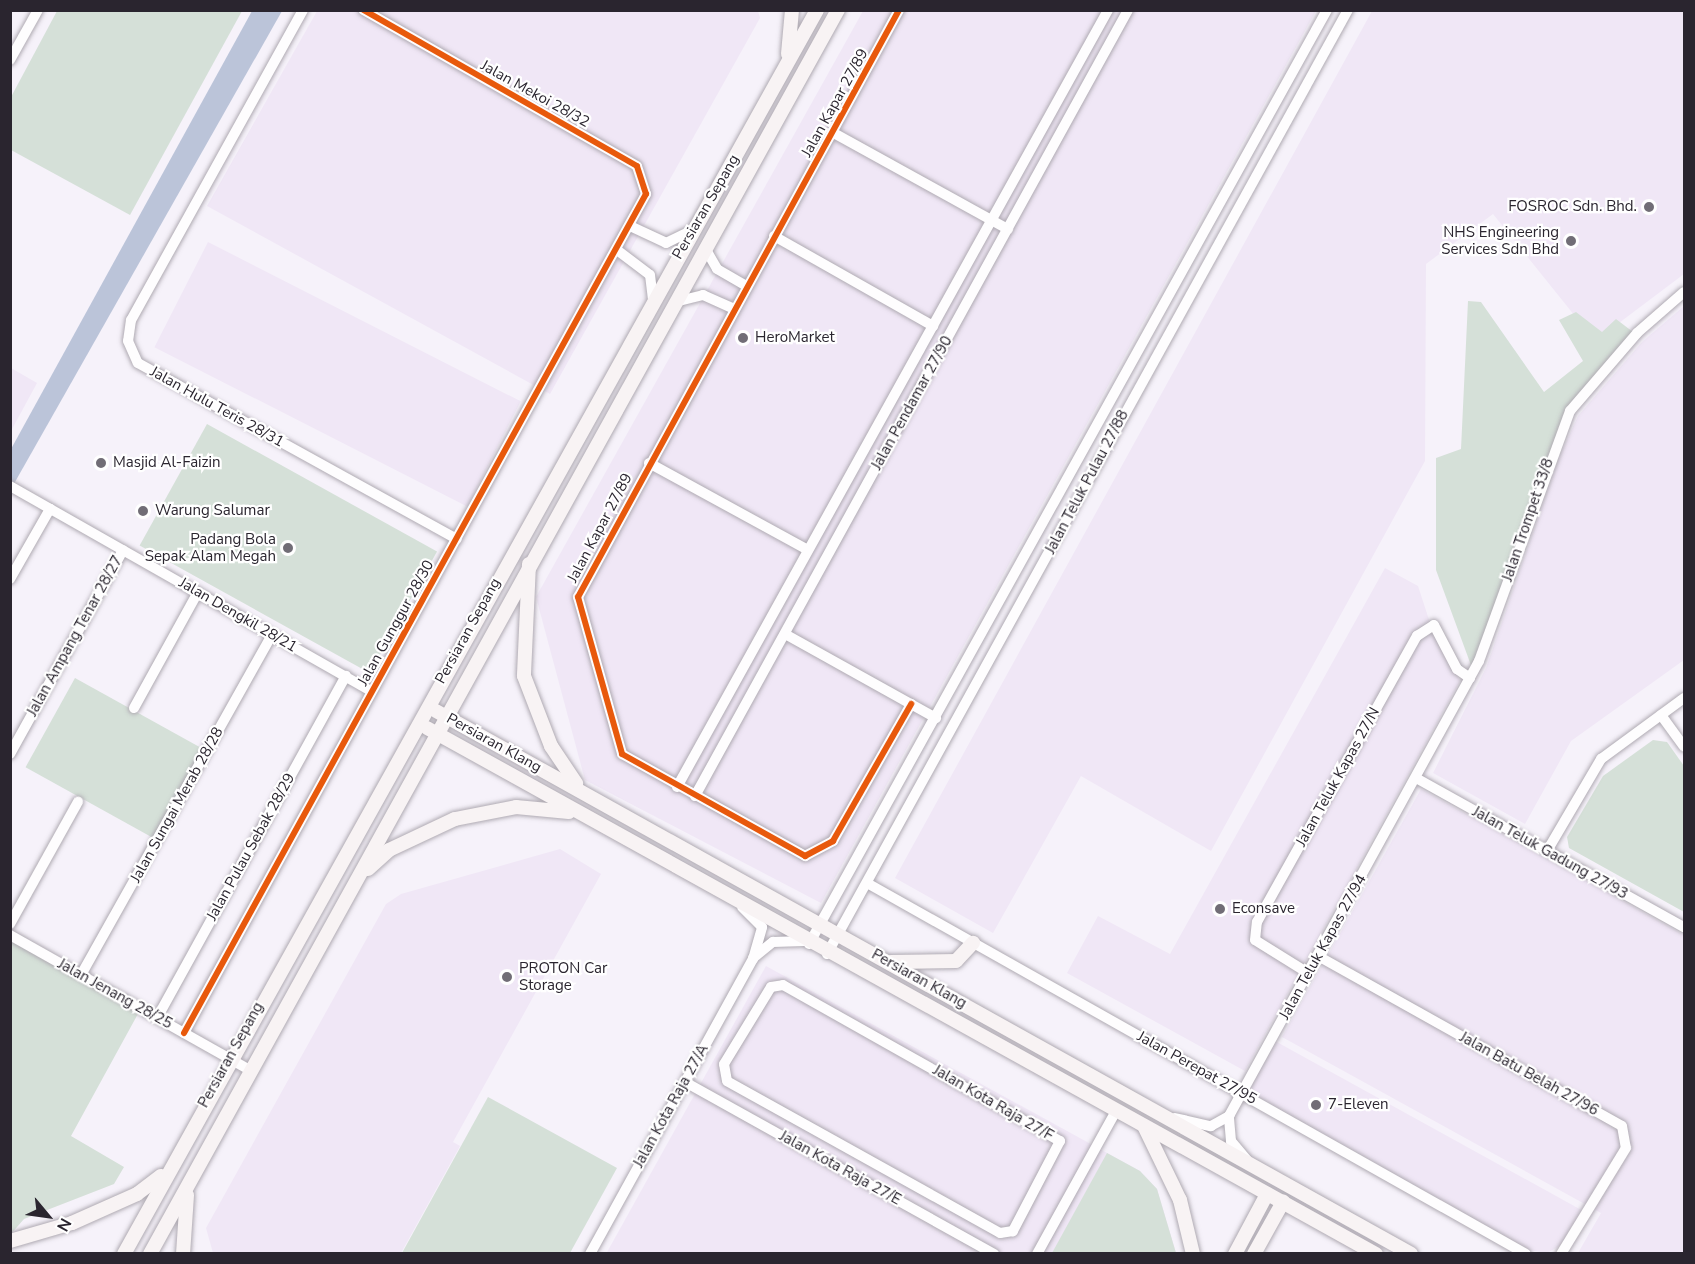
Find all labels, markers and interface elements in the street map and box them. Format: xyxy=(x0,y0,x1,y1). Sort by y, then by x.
street label: Jalan Kapar 27/89 xyxy=(798,46,872,160)
street label: Jalan Mekoi 28/32 xyxy=(477,57,593,131)
street label: Persiaran Sepang xyxy=(669,151,743,263)
place label: FOSROC Sdn. Bhd. xyxy=(1508,198,1637,216)
marker: FOSROC Sdn. Bhd. xyxy=(1642,200,1656,214)
place label: NHS Engineering Services Sdn Bhd xyxy=(1441,223,1559,258)
marker: NHS Engineering Services Sdn Bhd xyxy=(1564,234,1578,248)
place label: HeroMarket xyxy=(755,329,835,347)
marker: HeroMarket xyxy=(736,331,750,345)
street label: Jalan Pendamar 27/90 xyxy=(868,333,956,473)
street label: Jalan Hulu Teris 28/31 xyxy=(147,363,287,451)
street label: Jalan Teluk Pulau 27/88 xyxy=(1041,407,1133,557)
place label: Masjid Al-Faizin xyxy=(113,454,221,472)
marker: Masjid Al-Faizin xyxy=(94,456,108,470)
street label: Jalan Trompet 33/8 xyxy=(1498,456,1558,584)
street label: Jalan Kapar 27/89 xyxy=(564,470,636,586)
place label: Warung Salumar xyxy=(155,502,270,520)
marker: Warung Salumar xyxy=(136,504,150,518)
place label: Padang Bola Sepak Alam Megah xyxy=(145,530,276,565)
marker: Padang Bola Sepak Alam Megah xyxy=(281,541,295,555)
street label: Jalan Ampang Tenar 28/27 xyxy=(23,552,127,720)
street label: Jalan Gunggur 28/30 xyxy=(354,557,438,689)
street label: Jalan Dengkil 28/21 xyxy=(176,574,300,656)
street label: Persiaran Sepang xyxy=(432,575,504,687)
street label: Jalan Teluk Kapas 27/N xyxy=(1292,704,1384,850)
street label: Persiaran Klang xyxy=(443,709,545,777)
street label: Jalan Sungai Merab 28/28 xyxy=(127,724,227,886)
street label: Jalan Pulau Sebak 28/29 xyxy=(203,770,299,924)
street label: Jalan Teluk Gadung 27/93 xyxy=(1469,803,1631,903)
street label: Jalan Teluk Kapas 27/94 xyxy=(1276,871,1370,1023)
place label: Econsave xyxy=(1232,900,1295,918)
marker: Econsave xyxy=(1213,902,1227,916)
street label: Persiaran Klang xyxy=(868,945,970,1013)
street label: Jalan Jenang 28/25 xyxy=(55,955,175,1033)
place label: PROTON Car Storage xyxy=(519,959,607,994)
marker: PROTON Car Storage xyxy=(500,970,514,984)
street label: Persiaran Sepang xyxy=(195,999,267,1111)
street label: Jalan Perepat 27/95 xyxy=(1134,1028,1260,1108)
street label: Jalan Batu Belah 27/96 xyxy=(1456,1028,1602,1120)
street label: Jalan Kota Raja 27/A xyxy=(630,1041,712,1171)
street label: Jalan Kota Raja 27/F xyxy=(930,1061,1056,1145)
place label: 7-Eleven xyxy=(1328,1096,1388,1114)
marker: 7-Eleven xyxy=(1309,1098,1323,1112)
street label: Jalan Kota Raja 27/E xyxy=(776,1127,904,1209)
north arrow xyxy=(18,1186,78,1246)
text: N xyxy=(51,1214,76,1235)

